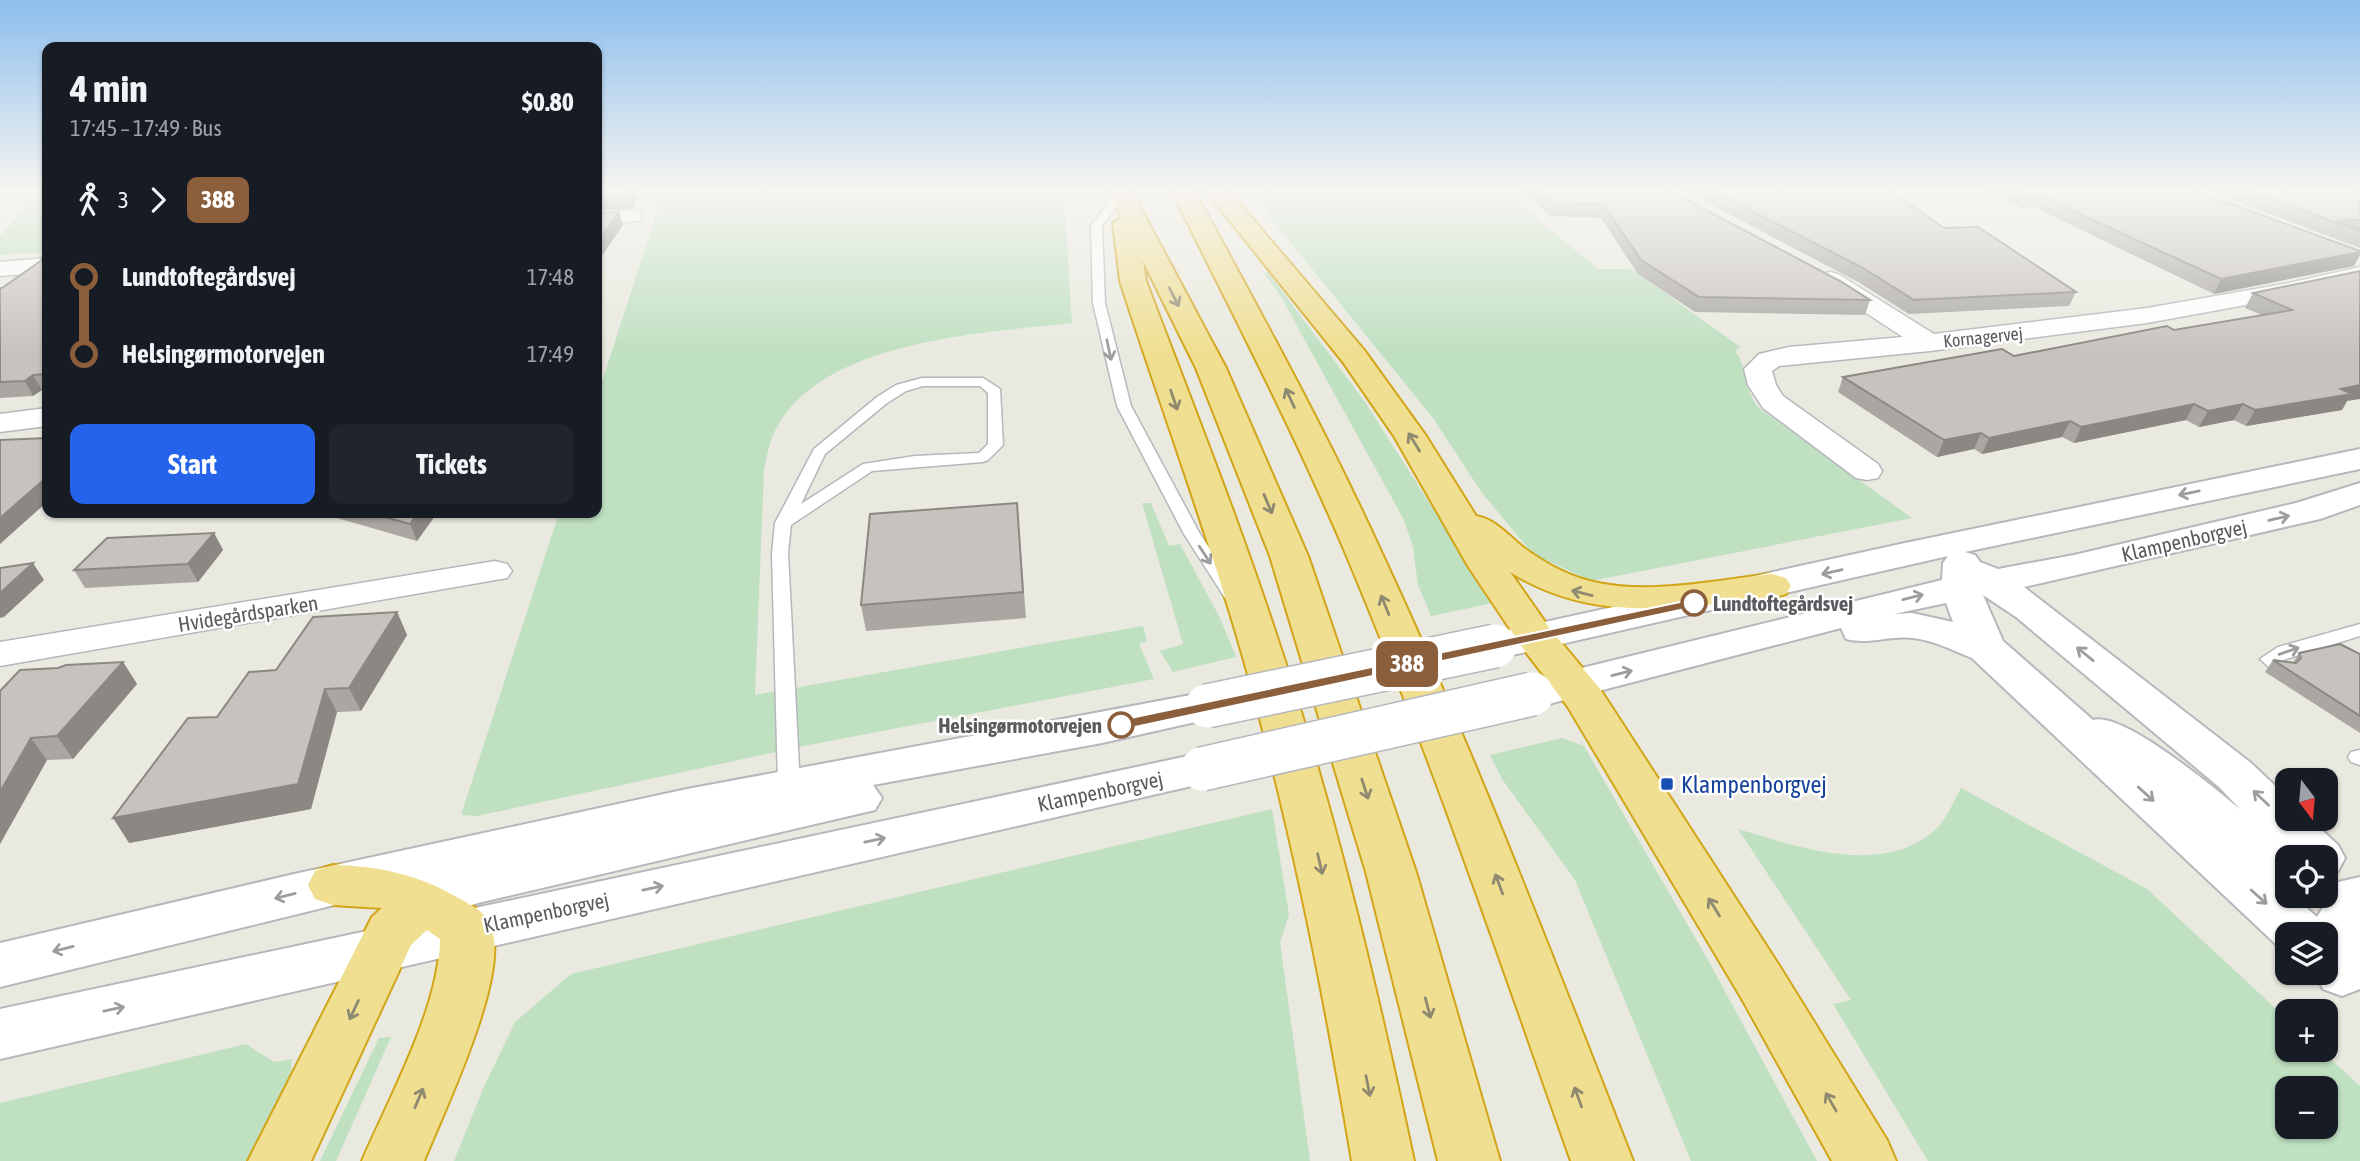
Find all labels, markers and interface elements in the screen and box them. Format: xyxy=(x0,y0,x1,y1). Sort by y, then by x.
text: 4 min xyxy=(70,67,148,110)
text: $0.80 xyxy=(522,87,574,117)
text: 17:45 – 17:49 · Bus xyxy=(70,115,222,141)
icon: walk xyxy=(70,181,108,219)
icon: forward xyxy=(139,181,177,219)
text: 388 xyxy=(201,186,235,213)
text: 3 xyxy=(118,187,129,213)
text: Lundtoftegårdsvej xyxy=(122,262,295,292)
text: 17:48 xyxy=(527,264,574,290)
one-way arrow xyxy=(1168,286,1182,307)
street label: Kornagervej xyxy=(1942,322,2024,352)
one-way arrow xyxy=(1103,338,1117,361)
text: Helsingørmotorvejen xyxy=(122,339,325,369)
text: 17:49 xyxy=(527,341,574,367)
one-way arrow xyxy=(1283,388,1297,409)
one-way arrow xyxy=(1169,389,1181,411)
button: Start xyxy=(70,424,315,504)
button: Tickets xyxy=(329,424,574,504)
one-way arrow xyxy=(1406,433,1421,452)
one-way arrow xyxy=(2178,487,2201,500)
one-way arrow xyxy=(1262,493,1275,514)
one-way arrow xyxy=(2267,511,2290,524)
street label: Klampenborgvej xyxy=(2119,514,2249,566)
one-way arrow xyxy=(1199,544,1213,564)
one-way arrow xyxy=(1821,566,1844,579)
one-way arrow xyxy=(1571,586,1594,599)
street label: Hvidegårdsparken xyxy=(176,590,320,636)
marker: Lundtoftegårdsvej xyxy=(1681,590,1707,616)
one-way arrow xyxy=(1902,590,1924,603)
place label: Lundtoftegårdsvej xyxy=(1713,591,1853,615)
one-way arrow xyxy=(1378,595,1391,616)
line badge: 388 xyxy=(1367,641,1447,687)
one-way arrow xyxy=(2278,644,2300,656)
one-way arrow xyxy=(2076,646,2095,661)
text: 388 xyxy=(1390,650,1424,677)
one-way arrow xyxy=(1610,666,1633,679)
marker: Helsingørmotorvejen xyxy=(1108,712,1134,738)
place label: Helsingørmotorvejen xyxy=(938,713,1102,737)
street label: Klampenborgvej xyxy=(1035,766,1165,816)
north arrow xyxy=(2275,768,2338,831)
map controls xyxy=(2275,768,2338,1139)
place label: Klampenborgvej xyxy=(1681,771,1827,798)
marker: Klampenborgvej xyxy=(1659,776,1675,792)
one-way arrow xyxy=(1359,778,1372,800)
one-way arrow xyxy=(2137,786,2155,802)
one-way arrow xyxy=(2252,790,2270,806)
one-way arrow xyxy=(863,833,886,846)
button: locate xyxy=(2275,845,2338,908)
one-way arrow xyxy=(1313,852,1327,875)
one-way arrow xyxy=(1492,873,1504,895)
one-way arrow xyxy=(641,881,664,895)
street label: Klampenborgvej xyxy=(481,887,611,937)
one-way arrow xyxy=(2250,889,2267,906)
one-way arrow xyxy=(274,890,297,903)
one-way arrow xyxy=(1706,897,1720,917)
button: layers xyxy=(2275,922,2338,985)
one-way arrow xyxy=(53,944,75,957)
one-way arrow xyxy=(1422,996,1435,1018)
one-way arrow xyxy=(347,999,360,1020)
button: + xyxy=(2275,999,2338,1062)
one-way arrow xyxy=(103,1001,125,1014)
one-way arrow xyxy=(1362,1074,1376,1097)
button: − xyxy=(2275,1076,2338,1139)
one-way arrow xyxy=(1571,1087,1583,1108)
one-way arrow xyxy=(414,1088,427,1109)
one-way arrow xyxy=(1823,1092,1837,1112)

